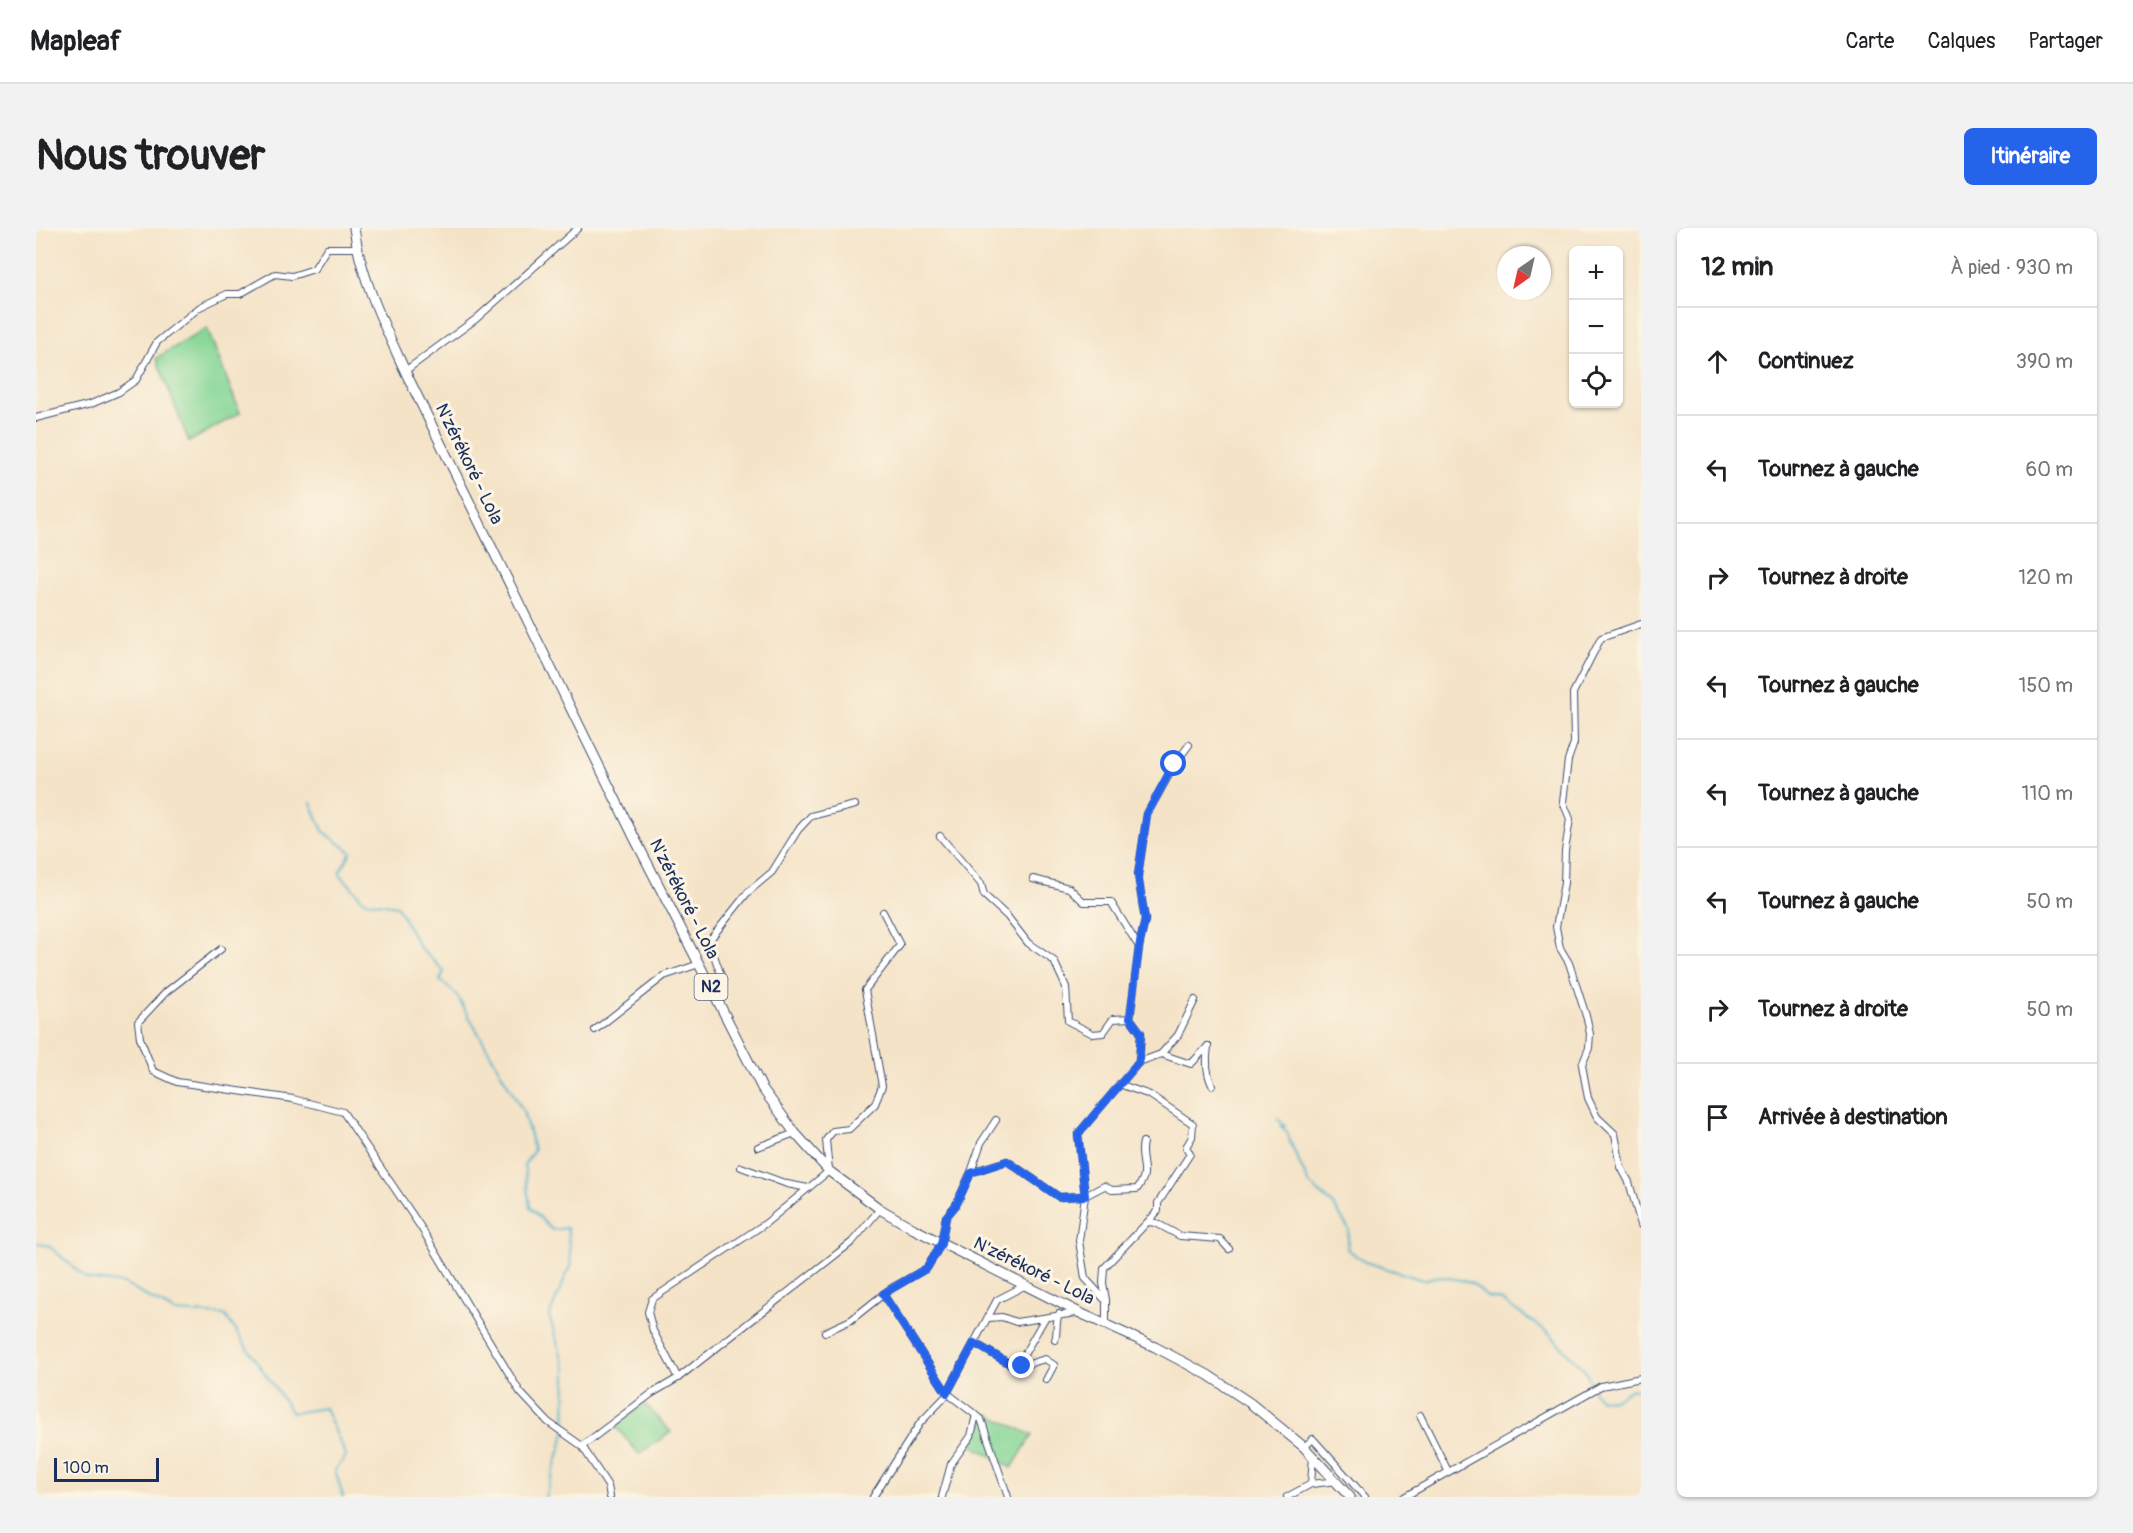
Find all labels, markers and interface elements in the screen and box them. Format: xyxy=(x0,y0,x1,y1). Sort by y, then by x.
text: Mapleaf xyxy=(30,24,121,59)
text: Carte xyxy=(1845,28,1894,55)
text: Calques xyxy=(1927,28,1995,55)
text: Partager xyxy=(2028,28,2103,55)
button: Itinéraire xyxy=(1964,128,2097,185)
text: Nous trouver xyxy=(36,130,265,182)
north arrow xyxy=(1497,246,1551,300)
map controls xyxy=(1569,246,1623,408)
button: + xyxy=(1569,246,1623,300)
text: 12 min xyxy=(1701,251,1774,283)
text: À pied · 930 m xyxy=(1950,255,2073,280)
button: − xyxy=(1569,300,1623,354)
icon: ahead xyxy=(1701,345,1734,378)
text: Continuez xyxy=(1758,347,1854,375)
text: 390 m xyxy=(2016,349,2073,374)
button: locate xyxy=(1569,354,1623,408)
street label: N'zérékoré - Lola xyxy=(430,400,508,528)
icon: left xyxy=(1701,453,1734,486)
text: Tournez à gauche xyxy=(1758,455,1919,483)
text: 60 m xyxy=(2026,457,2073,482)
icon: right xyxy=(1701,561,1734,594)
text: Tournez à droite xyxy=(1758,563,1908,591)
text: 120 m xyxy=(2018,565,2073,590)
icon: left xyxy=(1701,669,1734,702)
text: Tournez à gauche xyxy=(1758,671,1919,699)
text: 150 m xyxy=(2019,673,2073,698)
route start xyxy=(1160,750,1186,776)
icon: left xyxy=(1701,777,1734,810)
text: Tournez à gauche xyxy=(1758,779,1919,807)
text: 110 m xyxy=(2022,781,2073,806)
street label: N'zérékoré - Lola xyxy=(644,835,724,963)
icon: left xyxy=(1701,885,1734,918)
text: Tournez à gauche xyxy=(1758,887,1919,915)
text: 50 m xyxy=(2026,889,2073,914)
road number: N2 xyxy=(694,974,728,1000)
icon: right xyxy=(1701,993,1734,1026)
text: Tournez à droite xyxy=(1758,995,1908,1023)
text: 50 m xyxy=(2026,997,2073,1022)
icon: arrive xyxy=(1701,1101,1734,1134)
text: Arrivée à destination xyxy=(1758,1103,1948,1131)
street label: N'zérékoré - Lola xyxy=(970,1232,1098,1310)
route end xyxy=(1008,1352,1034,1378)
scale bar xyxy=(54,1455,159,1482)
text: 100 m xyxy=(63,1458,109,1478)

